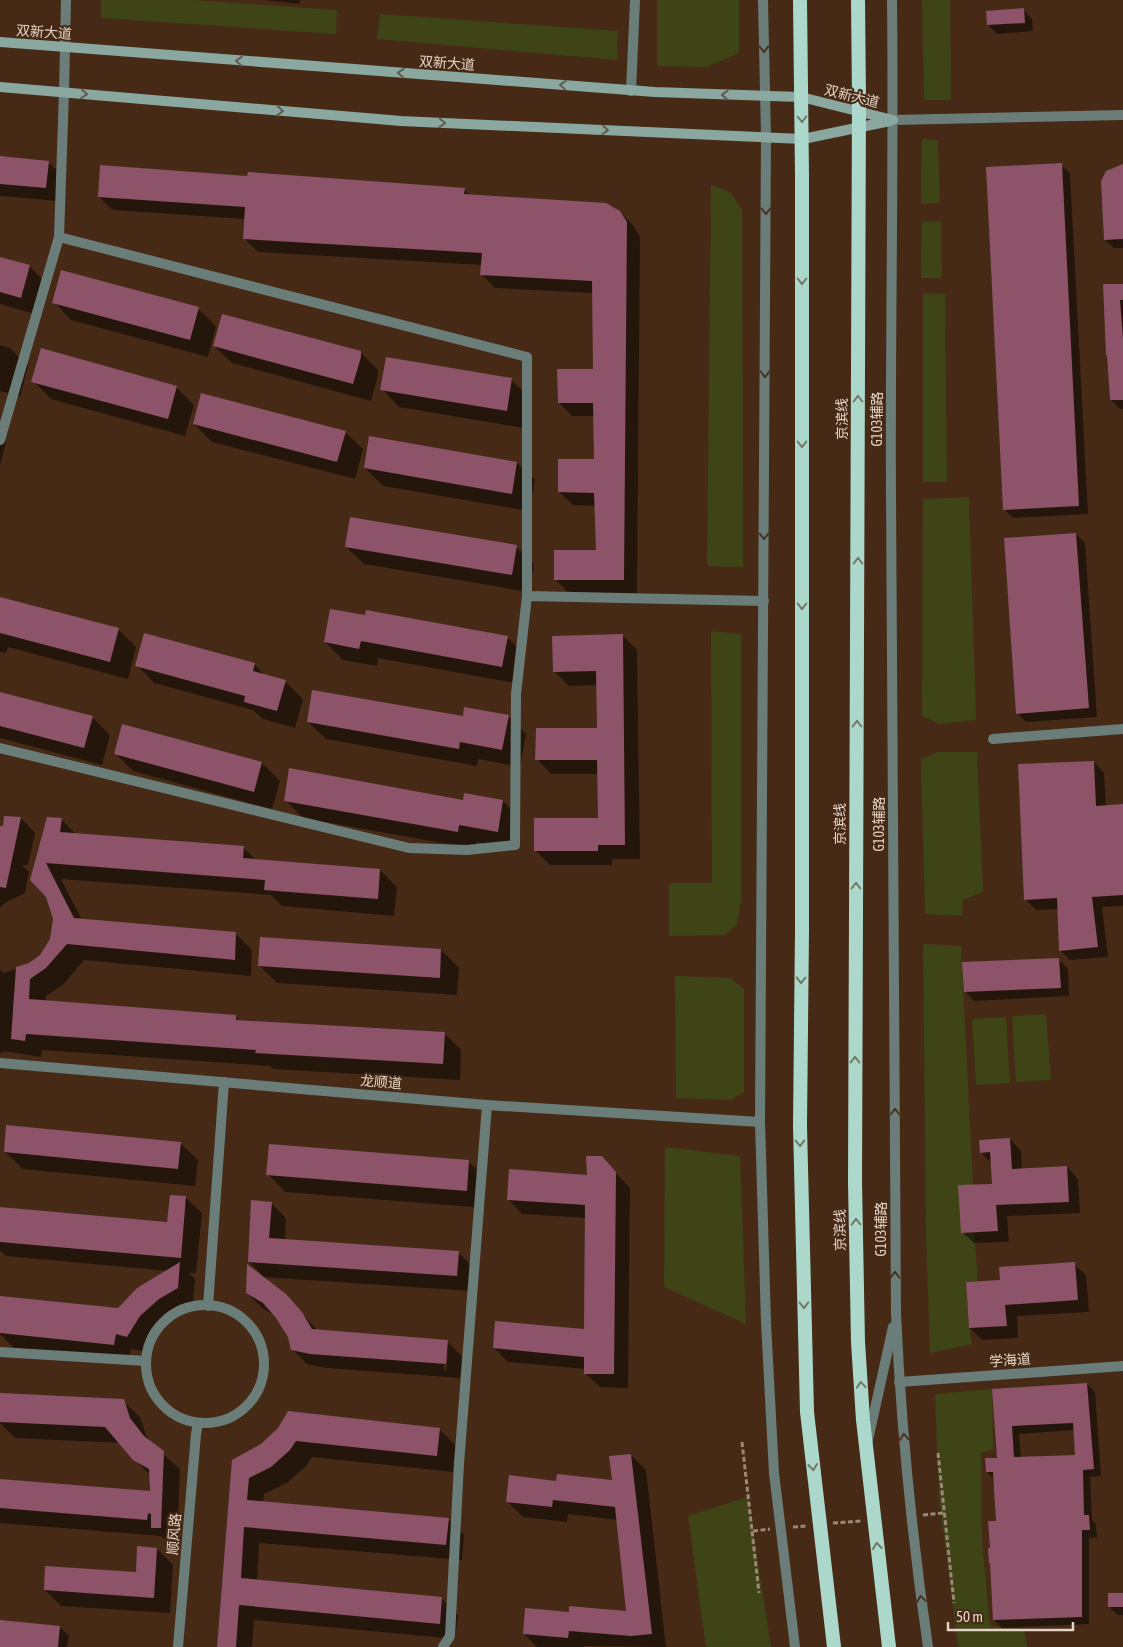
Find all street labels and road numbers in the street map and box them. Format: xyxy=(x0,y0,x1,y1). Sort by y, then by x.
street label: 双新大道 xyxy=(16,22,72,42)
street label: 双新大道 xyxy=(419,53,475,73)
street label: 双新大道 xyxy=(823,81,881,111)
street label: G103辅路 xyxy=(869,391,885,447)
street label: 京滨线 xyxy=(834,398,850,440)
street label: G103辅路 xyxy=(871,796,887,852)
street label: 京滨线 xyxy=(832,803,848,845)
street label: 龙顺道 xyxy=(359,1072,403,1092)
street label: G103辅路 xyxy=(873,1201,889,1257)
street label: 京滨线 xyxy=(832,1209,848,1251)
street label: 学海道 xyxy=(988,1351,1032,1369)
street label: 顺风路 xyxy=(164,1512,184,1556)

